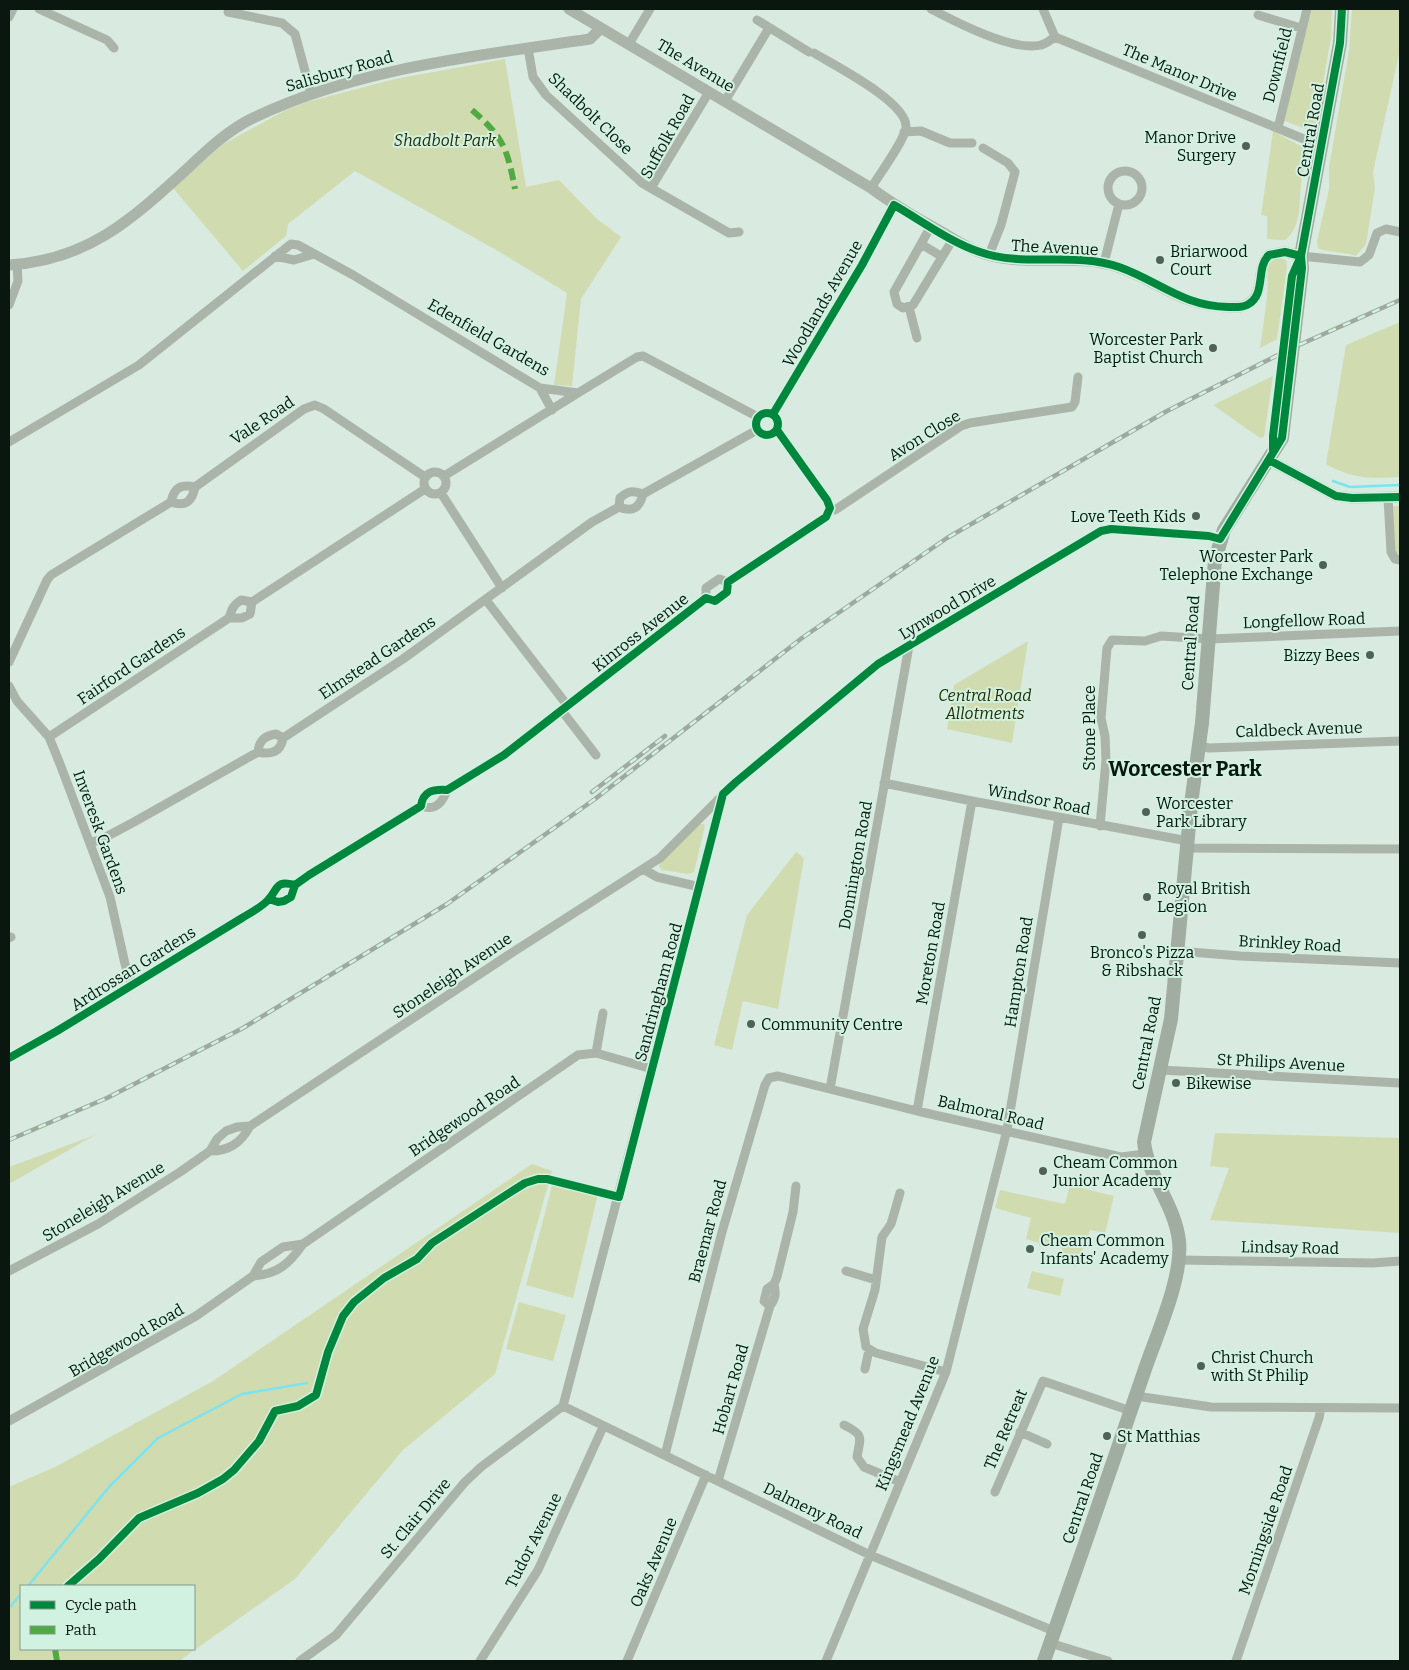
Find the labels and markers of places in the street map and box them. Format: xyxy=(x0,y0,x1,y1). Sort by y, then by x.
place label: Manor Drive Surgery xyxy=(1144,128,1237,165)
marker: Manor Drive Surgery xyxy=(1240,140,1252,152)
place label: Briarwood Court xyxy=(1170,242,1248,279)
marker: Briarwood Court xyxy=(1154,254,1166,266)
place label: Worcester Park Baptist Church xyxy=(1089,330,1203,367)
marker: Worcester Park Baptist Church xyxy=(1207,342,1219,354)
place label: Love Teeth Kids xyxy=(1071,507,1186,526)
marker: Love Teeth Kids xyxy=(1190,510,1202,522)
place label: Worcester Park Telephone Exchange xyxy=(1160,547,1313,584)
marker: Worcester Park Telephone Exchange xyxy=(1317,559,1329,571)
place label: Bizzy Bees xyxy=(1283,646,1360,665)
marker: Bizzy Bees xyxy=(1364,649,1376,661)
place label: Worcester Park Library xyxy=(1156,794,1247,831)
marker: Worcester Park Library xyxy=(1140,806,1152,818)
place label: Royal British Legion xyxy=(1157,879,1251,916)
marker: Royal British Legion xyxy=(1141,891,1153,903)
marker: Bronco's Pizza & Ribshack xyxy=(1136,929,1148,941)
place label: Bronco's Pizza & Ribshack xyxy=(1090,943,1195,980)
place label: Community Centre xyxy=(761,1015,903,1034)
marker: Community Centre xyxy=(745,1018,757,1030)
place label: Bikewise xyxy=(1186,1074,1252,1093)
marker: Bikewise xyxy=(1170,1077,1182,1089)
place label: Cheam Common Junior Academy xyxy=(1052,1153,1178,1190)
marker: Cheam Common Junior Academy xyxy=(1037,1165,1049,1177)
place label: Cheam Common Infants' Academy xyxy=(1040,1231,1169,1268)
marker: Cheam Common Infants' Academy xyxy=(1024,1243,1036,1255)
place label: Christ Church with St Philip xyxy=(1210,1348,1313,1385)
marker: Christ Church with St Philip xyxy=(1195,1360,1207,1372)
place label: St Matthias xyxy=(1117,1427,1200,1446)
marker: St Matthias xyxy=(1101,1430,1113,1442)

